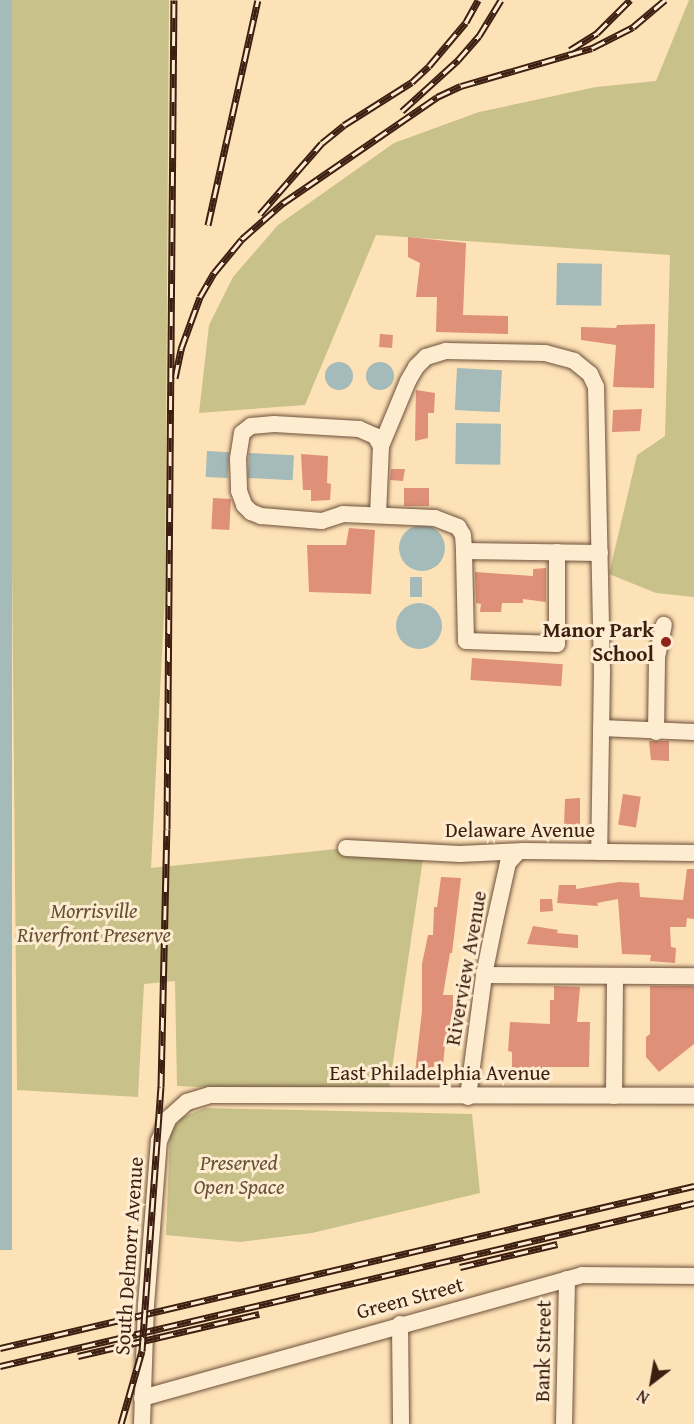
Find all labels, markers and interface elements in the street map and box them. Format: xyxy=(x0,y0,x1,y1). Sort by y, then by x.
place label: Manor Park School xyxy=(543,617,654,667)
marker: Manor Park School xyxy=(659,635,673,649)
street label: Delaware Avenue xyxy=(445,817,595,843)
street label: Riverview Avenue xyxy=(440,889,492,1047)
park label: Morrisville Riverfront Preserve xyxy=(17,898,171,948)
street label: East Philadelphia Avenue xyxy=(330,1060,550,1086)
park label: Preserved Open Space xyxy=(193,1150,285,1200)
street label: South Delmorr Avenue xyxy=(109,1156,149,1356)
street label: Green Street xyxy=(354,1272,466,1324)
street label: Bank Street xyxy=(530,1300,556,1402)
north arrow xyxy=(622,1352,682,1412)
text: N xyxy=(632,1384,654,1410)

